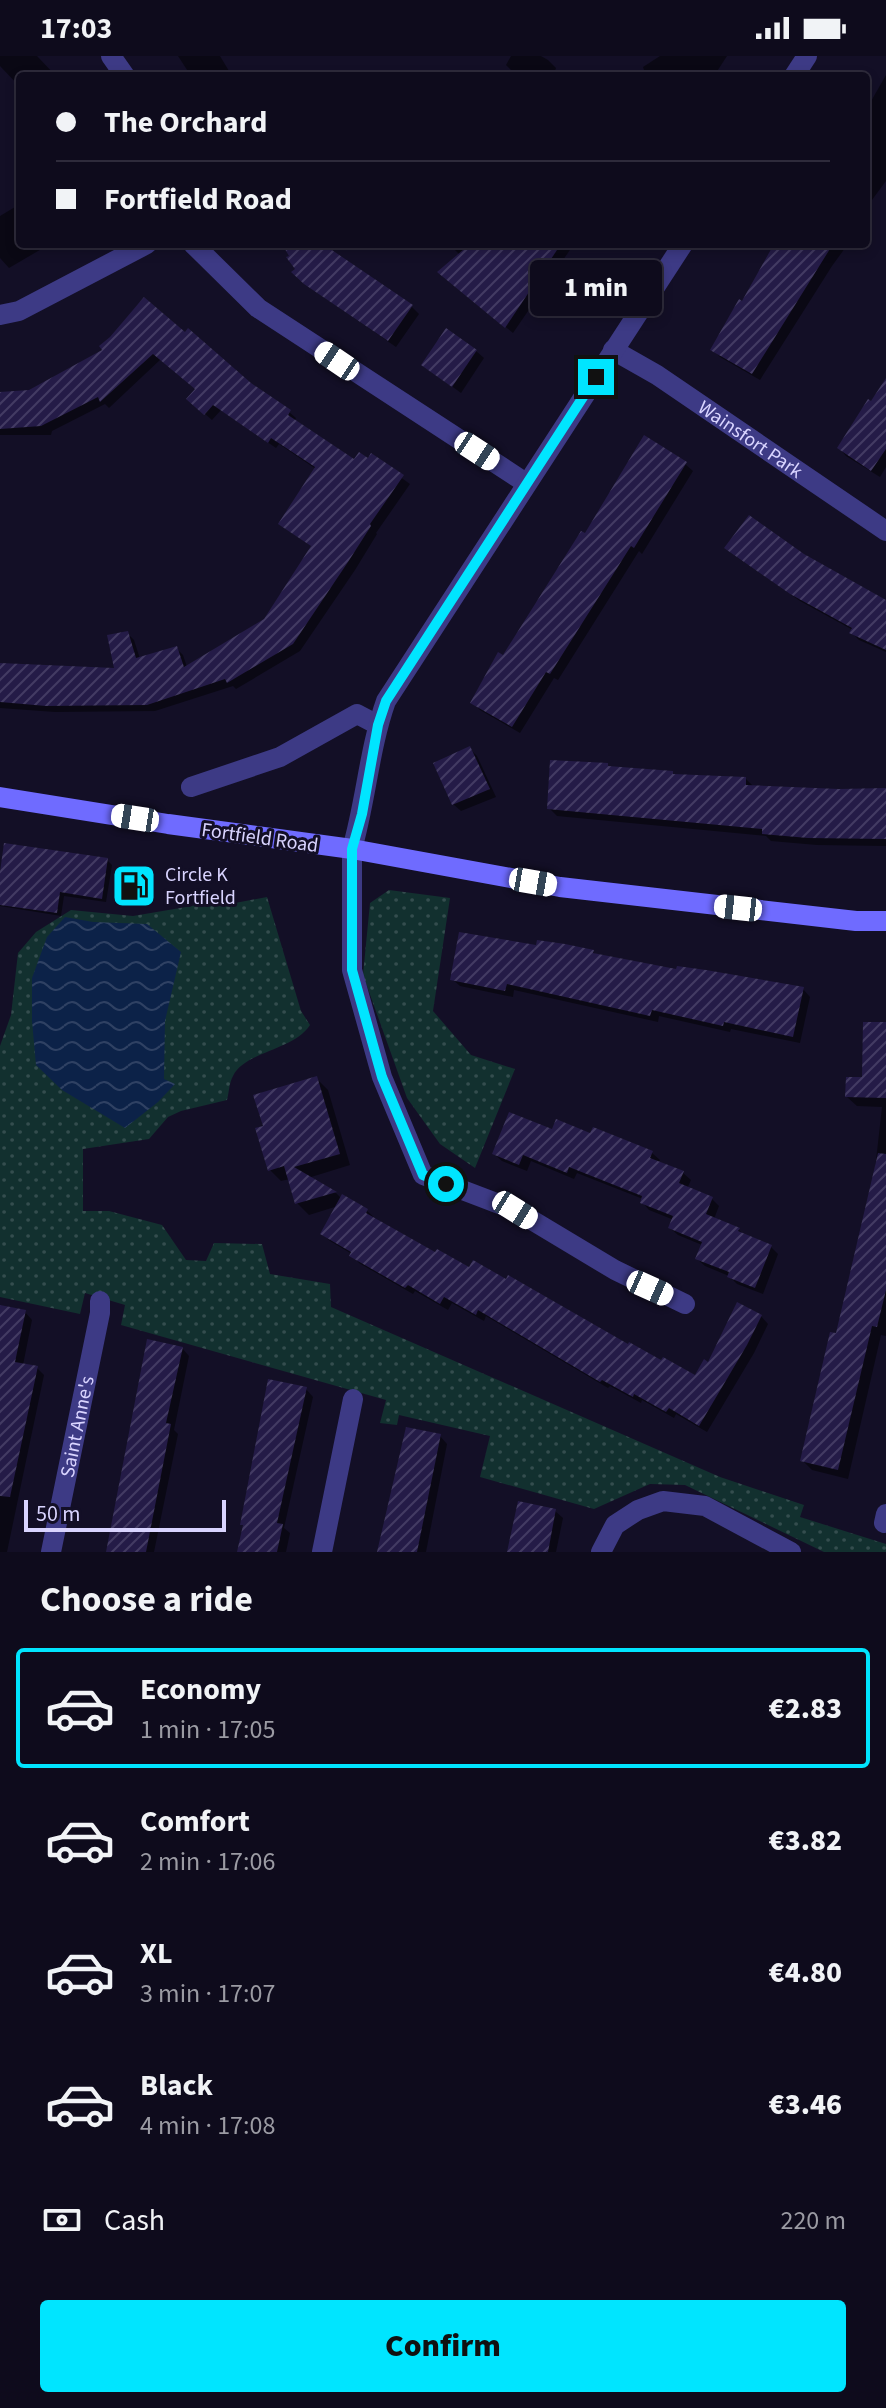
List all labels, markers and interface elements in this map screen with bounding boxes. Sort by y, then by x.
text: 17:03 [40,7,112,50]
text: The Orchard [104,101,267,144]
text: Fortfield Road [104,178,292,221]
callout: 1 min [530,261,662,317]
text: 1 min [564,269,628,306]
car [310,338,364,384]
route end [578,359,614,395]
street label: Wainsfort Park [692,394,808,485]
car [450,428,504,474]
car [109,802,161,834]
street label: Fortfield Road [200,816,320,860]
place label: Circle K Fortfield [165,861,236,912]
fuel station icon: Circle K Fortfield [110,862,158,910]
car [507,866,559,898]
car [713,894,763,922]
route start [428,1166,464,1202]
car [488,1187,542,1233]
car [623,1267,677,1309]
street label: Saint Anne's [54,1373,102,1480]
scale bar [24,1496,226,1532]
text: 50 m [36,1498,81,1530]
text: Choose a ride [40,1574,253,1625]
text: Economy [140,1668,261,1711]
icon: car [44,1672,116,1744]
text: €2.83 [769,1687,842,1730]
text: 1 min · 17:05 [140,1711,275,1748]
text: Comfort [140,1800,250,1843]
icon: car [44,1804,116,1876]
text: €3.82 [769,1819,842,1862]
text: 2 min · 17:06 [140,1843,275,1880]
text: XL [140,1932,173,1975]
icon: car [44,1936,116,2008]
text: €4.80 [769,1951,842,1994]
text: 3 min · 17:07 [140,1975,275,2012]
text: Black [140,2064,213,2107]
icon: car [44,2068,116,2140]
text: €3.46 [769,2083,842,2126]
text: 4 min · 17:08 [140,2107,275,2144]
icon: cash [40,2198,84,2242]
text: Cash [104,2199,165,2242]
text: 220 m [780,2202,846,2239]
button: Confirm [40,2300,846,2392]

